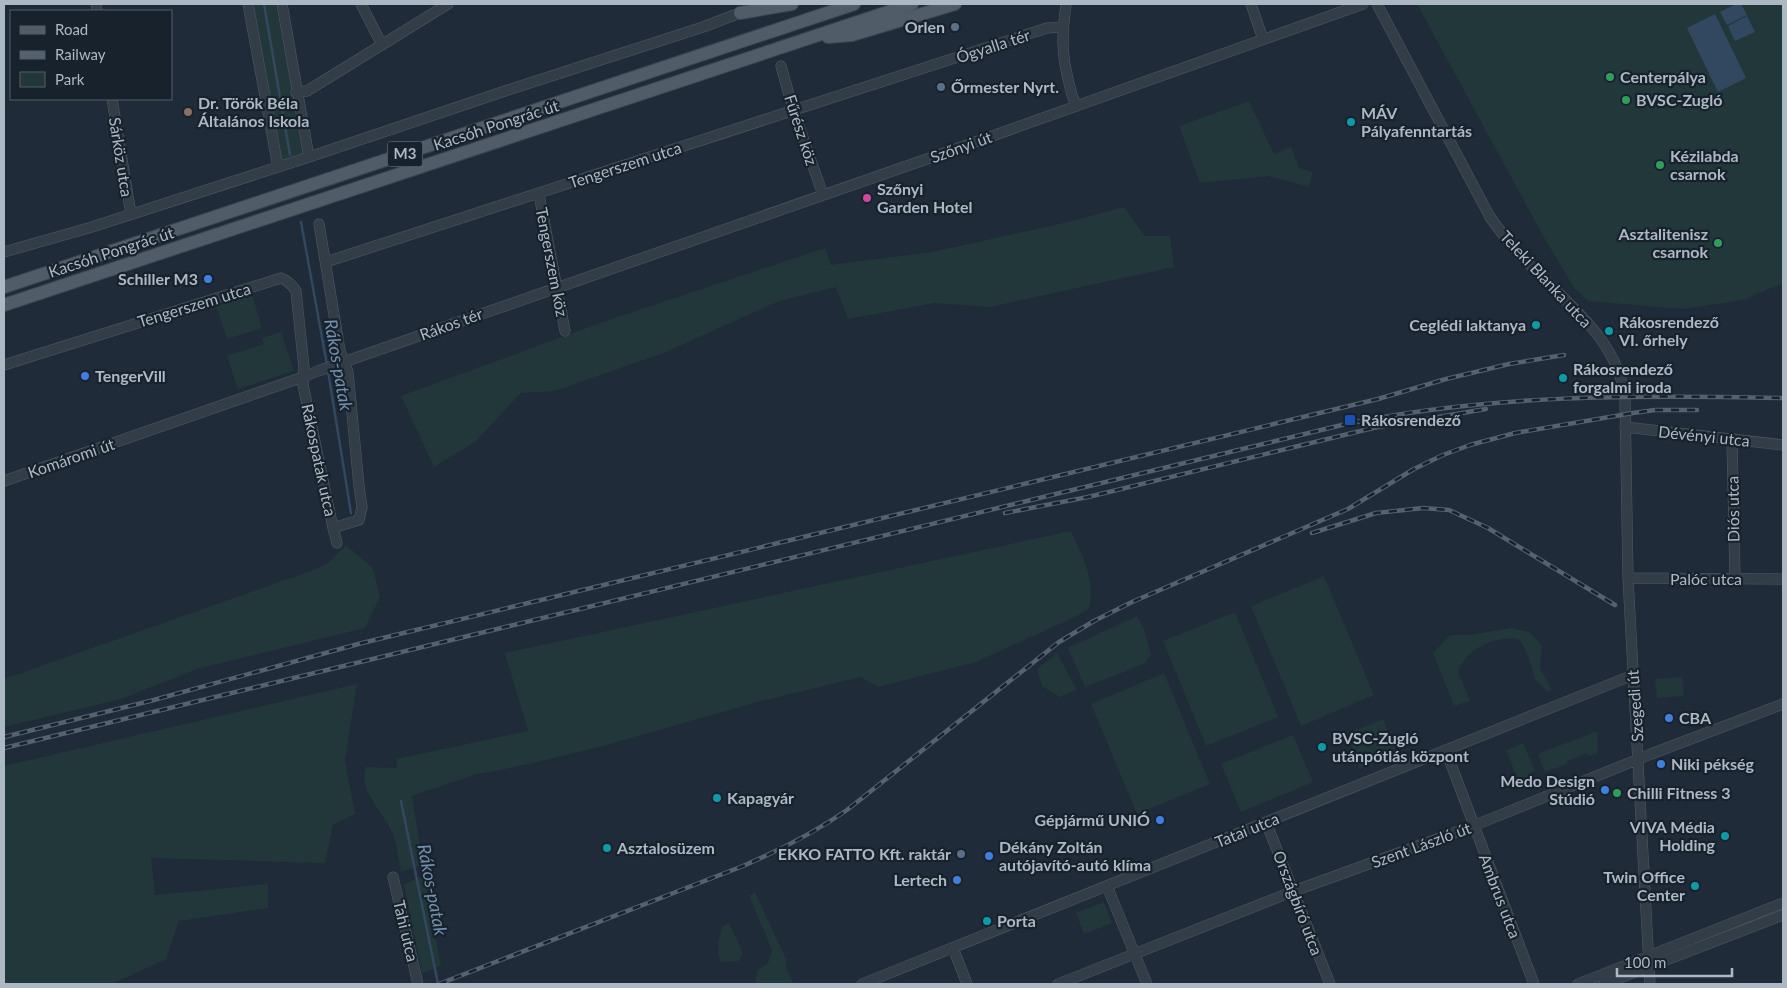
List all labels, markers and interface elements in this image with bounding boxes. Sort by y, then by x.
legend [10,10,172,100]
place label: Orlen [905,17,945,36]
text: Road [55,20,88,38]
marker: Orlen [949,21,961,33]
street label: Ógyalla tér [954,25,1032,66]
text: Railway [55,45,106,63]
place label: Centerpálya [1620,67,1706,86]
text: Park [55,70,85,88]
marker: Centerpálya [1604,71,1616,83]
place label: Őrmester Nyrt. [951,77,1059,96]
marker: Őrmester Nyrt. [935,81,947,93]
place label: BVSC-Zugló [1636,90,1722,109]
street label: Fűrész köz [781,92,822,168]
place label: Dr. Török Béla Általános Iskola [197,93,309,130]
marker: BVSC-Zugló [1620,94,1632,106]
street label: Kacsóh Pongrác út [431,95,561,154]
place label: MÁV Pályafenntartás [1361,103,1472,140]
marker: Dr. Török Béla Általános Iskola [182,106,194,118]
street label: Sárköz utca [106,116,137,198]
marker: MÁV Pályafenntartás [1345,116,1357,128]
street label: Szőnyi út [927,127,994,166]
street label: Tengerszem utca [566,137,684,192]
road number: M3 [388,142,422,166]
place label: Kézilabda csarnok [1670,146,1739,183]
marker: Kézilabda csarnok [1654,159,1666,171]
place label: Szőnyi Garden Hotel [877,179,973,216]
marker: Szőnyi Garden Hotel [861,192,873,204]
street label: Tengerszem köz [533,206,572,318]
street label: Kacsóh Pongrác út [46,222,176,281]
place label: Asztalitenisz csarnok [1617,224,1708,261]
street label: Teleki Blanka utca [1497,226,1596,331]
marker: Asztalitenisz csarnok [1712,237,1724,249]
place label: Schiller M3 [118,269,198,288]
marker: Schiller M3 [202,273,214,285]
street label: Tengerszem utca [135,278,253,331]
street label: Rákos tér [417,303,485,344]
place label: Rákosrendező VI. őrhely [1618,312,1719,349]
place label: Ceglédi laktanya [1409,315,1526,334]
water label: Rákos-patak [320,317,358,413]
marker: Ceglédi laktanya [1530,319,1542,331]
marker: Rákosrendező VI. őrhely [1603,325,1615,337]
place label: Rákosrendező forgalmi iroda [1573,359,1673,396]
place label: TengerVill [95,366,166,385]
marker: TengerVill [79,370,91,382]
marker: Rákosrendező forgalmi iroda [1557,372,1569,384]
street label: Rákospatak utca [298,402,341,518]
place label: Rákosrendező [1361,410,1461,429]
marker: Rákosrendező [1343,413,1357,427]
street label: Dévényi utca [1657,421,1751,450]
street label: Komáromi út [25,434,117,481]
street label: Diós utca [1722,476,1743,542]
street label: Palóc utca [1670,569,1742,588]
street label: Szegedi út [1622,669,1646,743]
place label: CBA [1679,708,1712,727]
marker: CBA [1663,712,1675,724]
place label: BVSC-Zugló utánpótlás központ [1332,728,1469,765]
marker: BVSC-Zugló utánpótlás központ [1316,741,1328,753]
place label: Niki pékség [1671,754,1755,773]
marker: Niki pékség [1655,758,1667,770]
place label: Medo Design Stúdió [1500,771,1595,808]
place label: Chilli Fitness 3 [1627,783,1730,802]
marker: Medo Design Stúdió [1599,784,1611,796]
marker: Chilli Fitness 3 [1611,787,1623,799]
place label: Kapagyár [727,788,794,807]
marker: Kapagyár [711,792,723,804]
street label: Tatai utca [1212,808,1282,851]
place label: Gépjármű UNIÓ [1035,810,1150,829]
marker: Gépjármű UNIÓ [1154,814,1166,826]
place label: VIVA Média Holding [1629,817,1716,854]
street label: Szent László út [1368,818,1473,871]
marker: VIVA Média Holding [1719,830,1731,842]
place label: Dékány Zoltán autójavító-autó klíma [999,837,1151,874]
place label: Asztalosüzem [616,838,715,857]
water label: Rákos-patak [413,842,453,938]
marker: Asztalosüzem [601,842,613,854]
place label: EKKO FATTO Kft. raktár [778,844,951,863]
marker: EKKO FATTO Kft. raktár [955,848,967,860]
street label: Országbíró utca [1270,848,1327,958]
marker: Dékány Zoltán autójavító-autó klíma [983,850,995,862]
street label: Ambrus utca [1476,851,1525,941]
place label: Twin Office Center [1603,867,1685,904]
place label: Lertech [893,870,947,889]
marker: Lertech [951,874,963,886]
marker: Twin Office Center [1689,880,1701,892]
street label: Tahi utca [390,898,423,964]
place label: Porta [997,911,1036,930]
marker: Porta [981,915,993,927]
scale bar [1617,946,1732,978]
text: 100 m [1624,953,1666,971]

